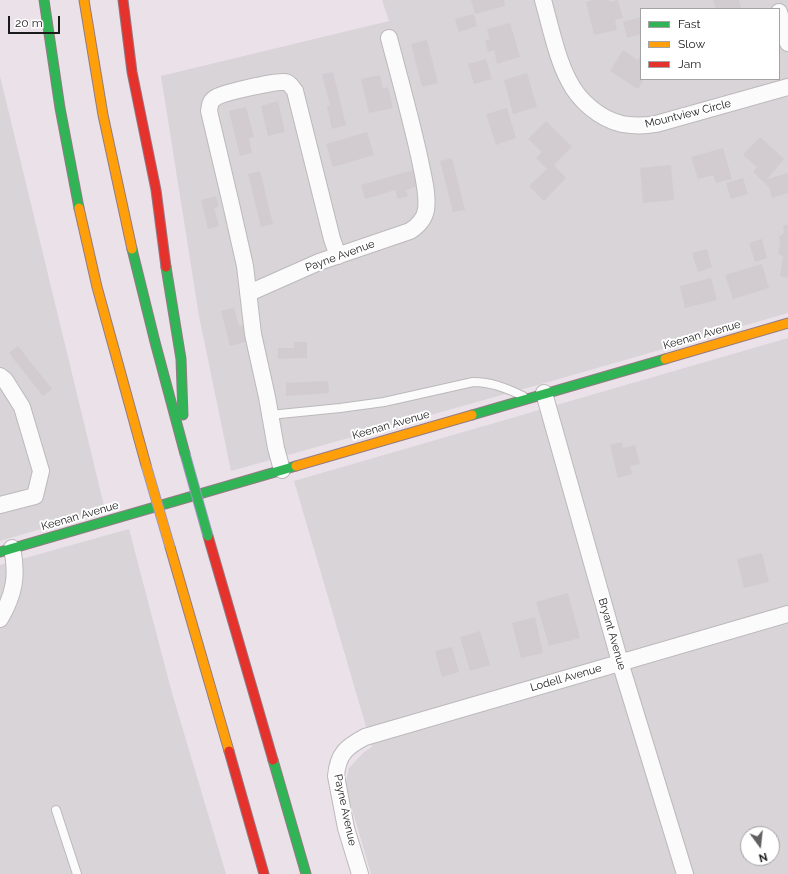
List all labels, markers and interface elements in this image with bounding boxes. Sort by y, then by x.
scale bar [10,8,62,34]
legend [640,8,780,80]
text: 20 m [15,16,43,30]
text: Fast [678,17,701,31]
text: Slow [678,37,705,51]
text: Jam [678,57,701,71]
street label: Mountview Circle [644,97,732,131]
street label: Payne Avenue [304,237,376,275]
street label: Keenan Avenue [662,318,742,352]
street label: Keenan Avenue [351,408,431,442]
street label: Keenan Avenue [40,499,120,533]
street label: Bryant Avenue [595,596,629,672]
street label: Lodell Avenue [529,662,603,694]
street label: Payne Avenue [331,773,359,847]
north arrow [740,826,780,866]
text: N [757,850,769,864]

